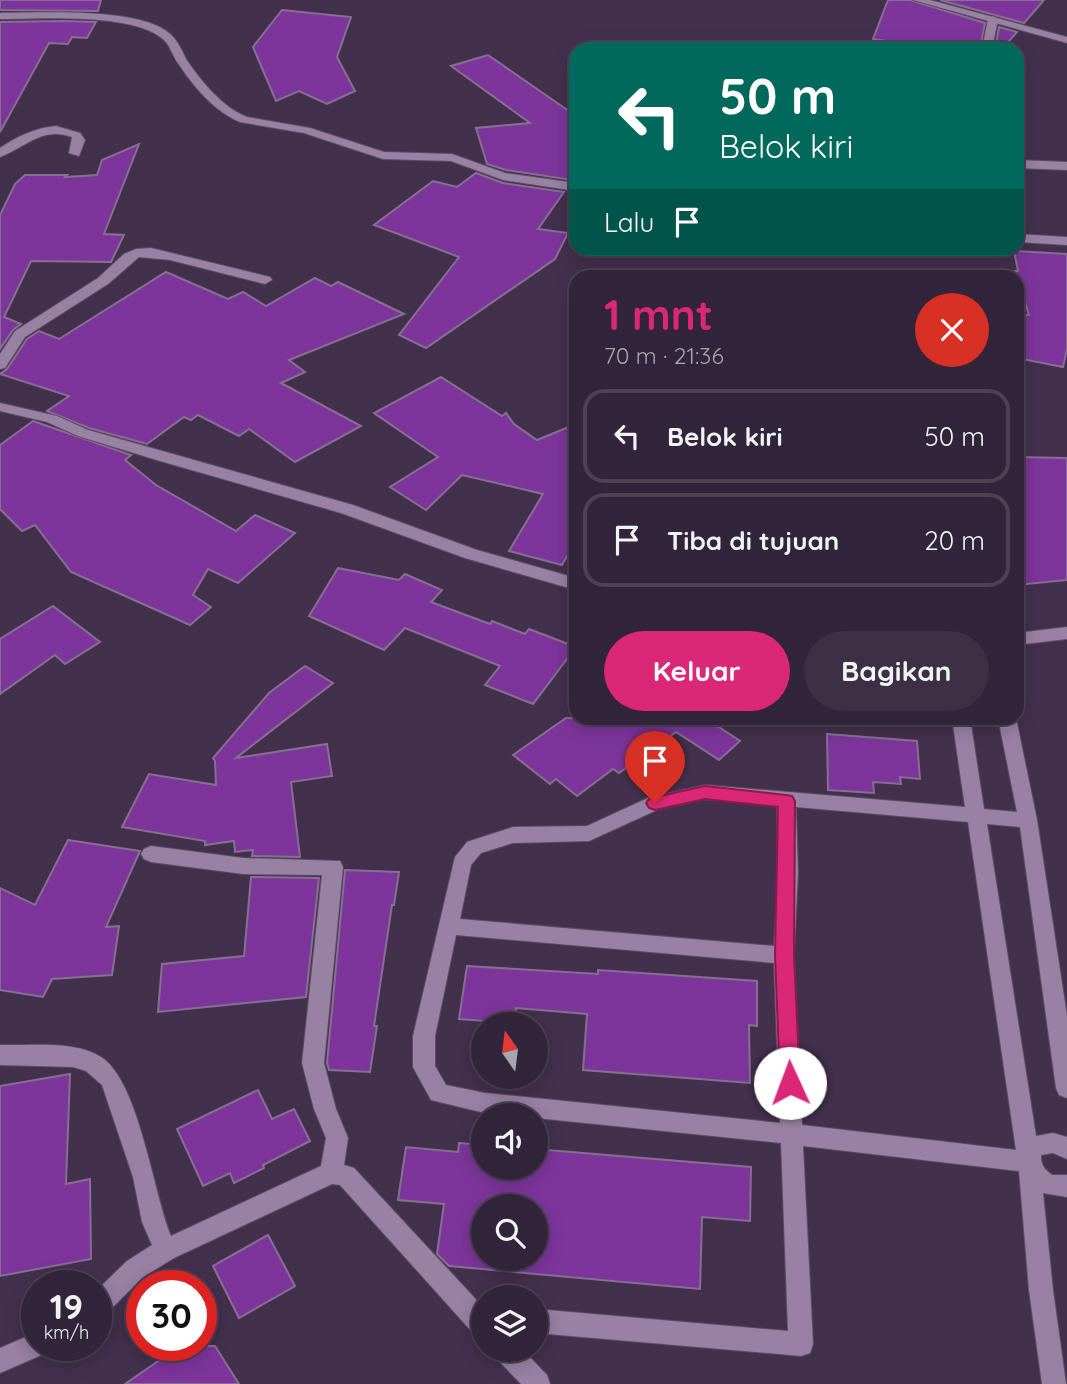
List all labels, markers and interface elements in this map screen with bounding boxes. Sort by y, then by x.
text: 50 m [719,65,836,126]
icon: left [604,70,695,161]
text: Belok kiri [719,126,853,166]
icon: arrive [668,203,706,241]
text: Lalu [604,206,654,239]
text: 1 mnt [604,288,713,341]
button: close [915,293,989,367]
text: 70 m · 21:36 [604,341,724,370]
icon: left [608,417,646,455]
text: Belok kiri [667,420,783,453]
text: 50 m [925,420,985,453]
icon: arrive [608,521,646,559]
text: Tiba di tujuan [667,524,839,557]
text: 20 m [924,524,985,557]
button: Keluar [604,631,790,711]
button: Bagikan [804,631,989,711]
pin [625,731,685,803]
icon: arrive [636,742,674,780]
north arrow [471,1012,548,1088]
map controls [471,1012,548,1362]
position arrow [753,1046,827,1120]
button: sound [471,1103,548,1180]
button: search [471,1194,548,1271]
speed limit sign: 30 [126,1270,217,1361]
text: 19 [50,1284,83,1328]
button: layers [471,1285,548,1362]
text: km/h [44,1321,89,1344]

